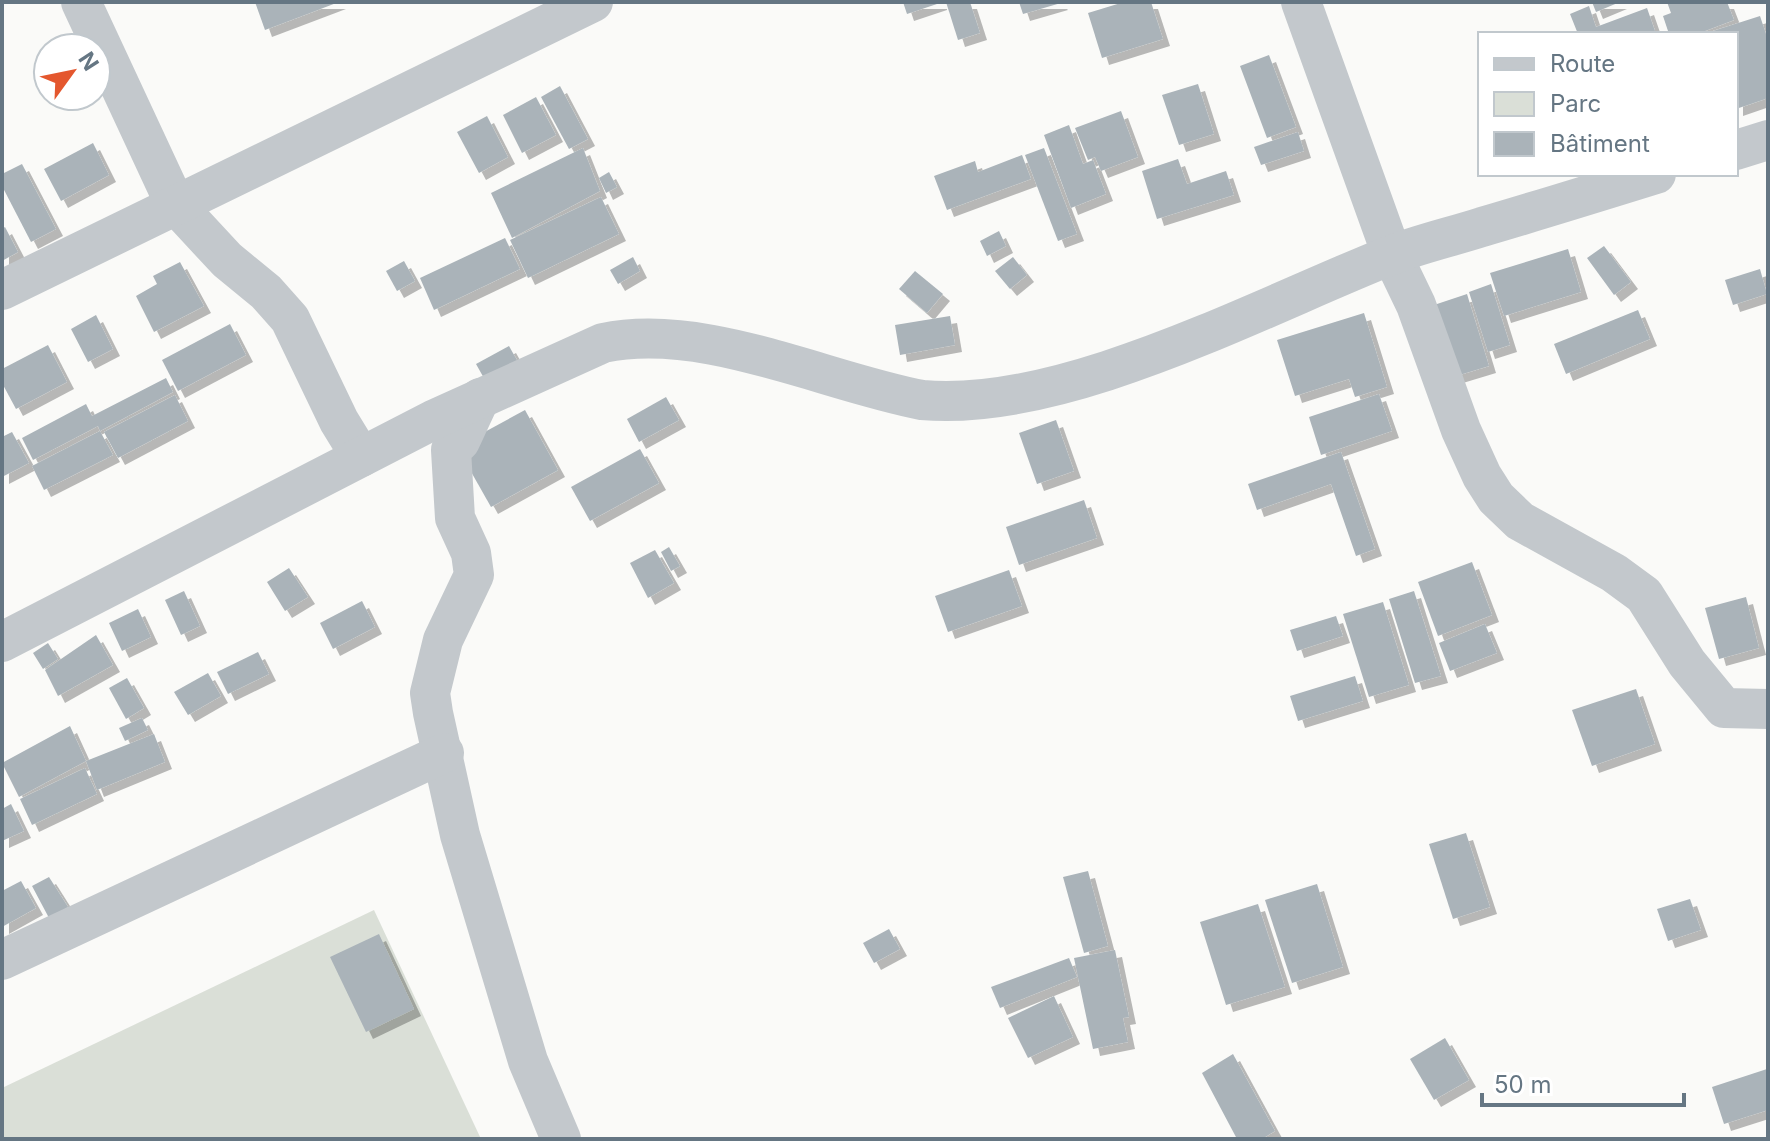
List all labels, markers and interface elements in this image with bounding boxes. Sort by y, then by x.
north arrow [32,32,112,112]
legend [1478,32,1738,176]
text: N [73,47,104,75]
text: Route [1550,49,1615,78]
text: Parc [1550,89,1601,118]
text: Bâtiment [1550,129,1650,158]
scale bar [1482,1057,1684,1107]
text: 50 m [1494,1070,1552,1099]

